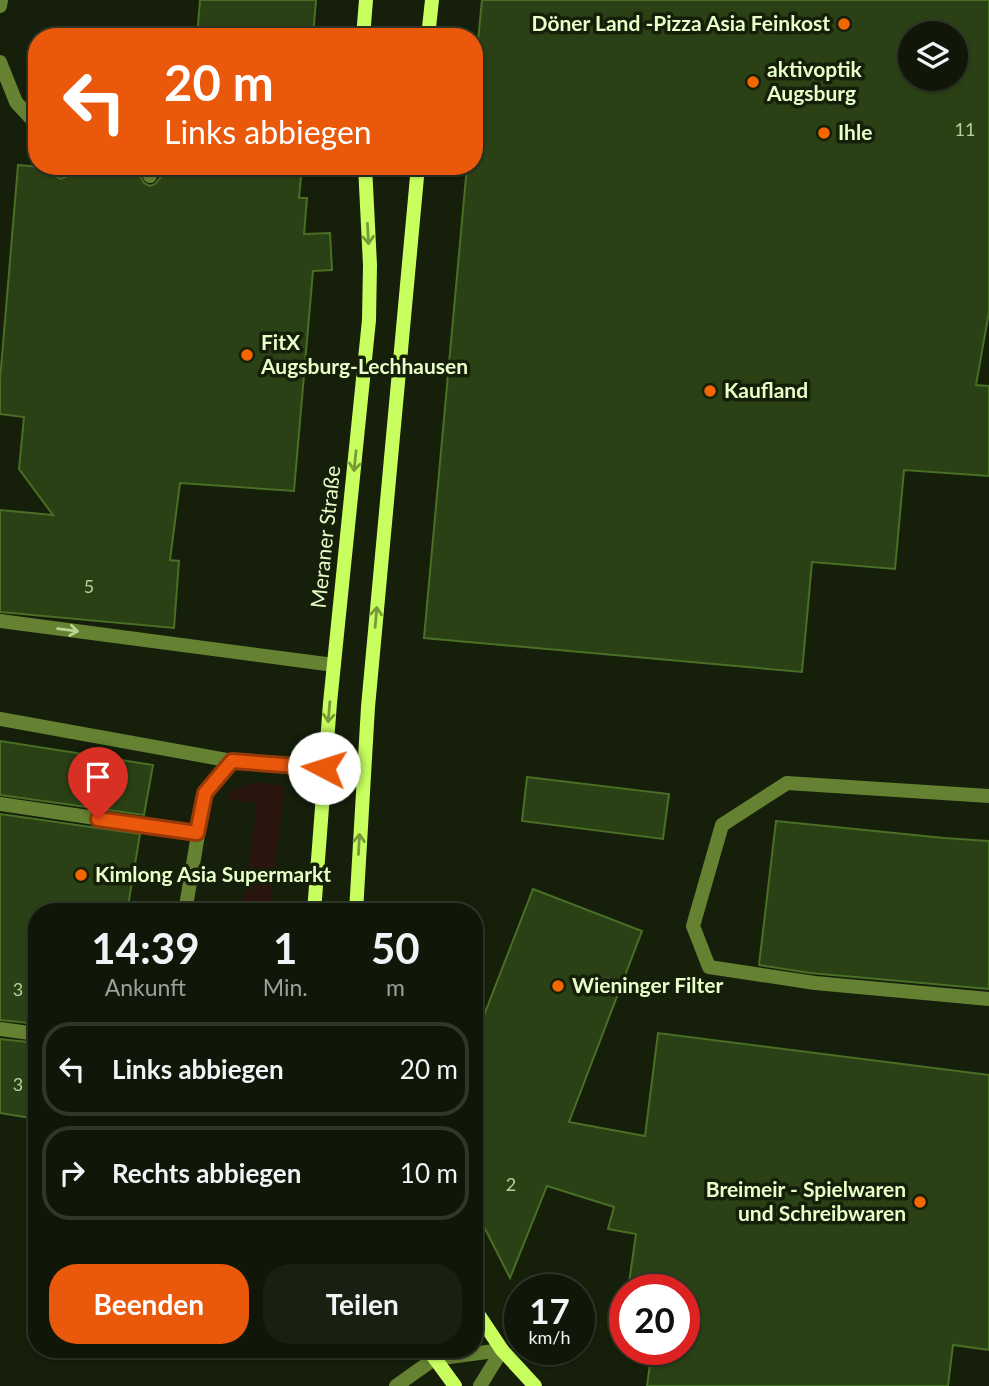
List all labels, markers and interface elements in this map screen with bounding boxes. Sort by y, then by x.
place label: Döner Land -Pizza Asia Feinkost [532,10,830,35]
marker: Döner Land -Pizza Asia Feinkost [836,16,852,32]
map controls [898,21,968,91]
button: layers [898,21,968,91]
text: 20 m [164,53,274,111]
icon: left [49,56,140,147]
place label: aktivoptik Augsburg [766,56,863,105]
marker: aktivoptik Augsburg [745,74,761,90]
text: Links abbiegen [164,112,372,151]
house number: 11 [955,118,975,140]
place label: Ihle [838,119,872,144]
marker: Ihle [816,125,832,141]
one-way arrow [362,223,375,246]
place label: FitX Augsburg-Lechhausen [260,329,468,378]
marker: FitX Augsburg-Lechhausen [239,347,255,363]
place label: Kaufland [724,377,808,402]
marker: Kaufland [702,383,718,399]
one-way arrow [348,449,361,472]
street label: Meraner Straße [305,464,344,609]
house number: 5 [84,575,94,597]
one-way arrow [370,606,383,629]
one-way arrow [56,624,78,637]
one-way arrow [322,700,335,723]
position arrow [287,731,361,805]
pin [68,747,128,819]
icon: arrive [79,758,117,796]
one-way arrow [353,832,366,855]
place label: Kimlong Asia Supermarkt [95,861,331,886]
marker: Kimlong Asia Supermarkt [73,867,89,883]
text: 14:39 [91,923,200,973]
text: 1 [273,923,297,973]
text: 50 [371,923,420,973]
place label: Wieninger Filter [572,972,724,997]
text: Ankunft [105,973,186,1001]
text: Min. [263,973,308,1001]
text: m [386,973,405,1001]
house number: 3 [13,978,23,1000]
marker: Wieninger Filter [550,978,566,994]
icon: left [53,1050,91,1088]
text: Links abbiegen [112,1053,284,1085]
text: 20 m [400,1053,458,1085]
house number: 3 [13,1073,23,1095]
icon: right [53,1154,91,1192]
text: Rechts abbiegen [112,1157,301,1189]
text: 10 m [400,1157,458,1189]
house number: 2 [506,1173,516,1195]
place label: Breimeir - Spielwaren und Schreibwaren [706,1176,906,1225]
marker: Breimeir - Spielwaren und Schreibwaren [912,1194,928,1210]
button: Beenden [49,1264,249,1344]
button: Teilen [263,1264,462,1344]
speed limit sign: 20 [609,1274,700,1365]
text: 17 [529,1289,570,1331]
text: km/h [528,1326,571,1348]

